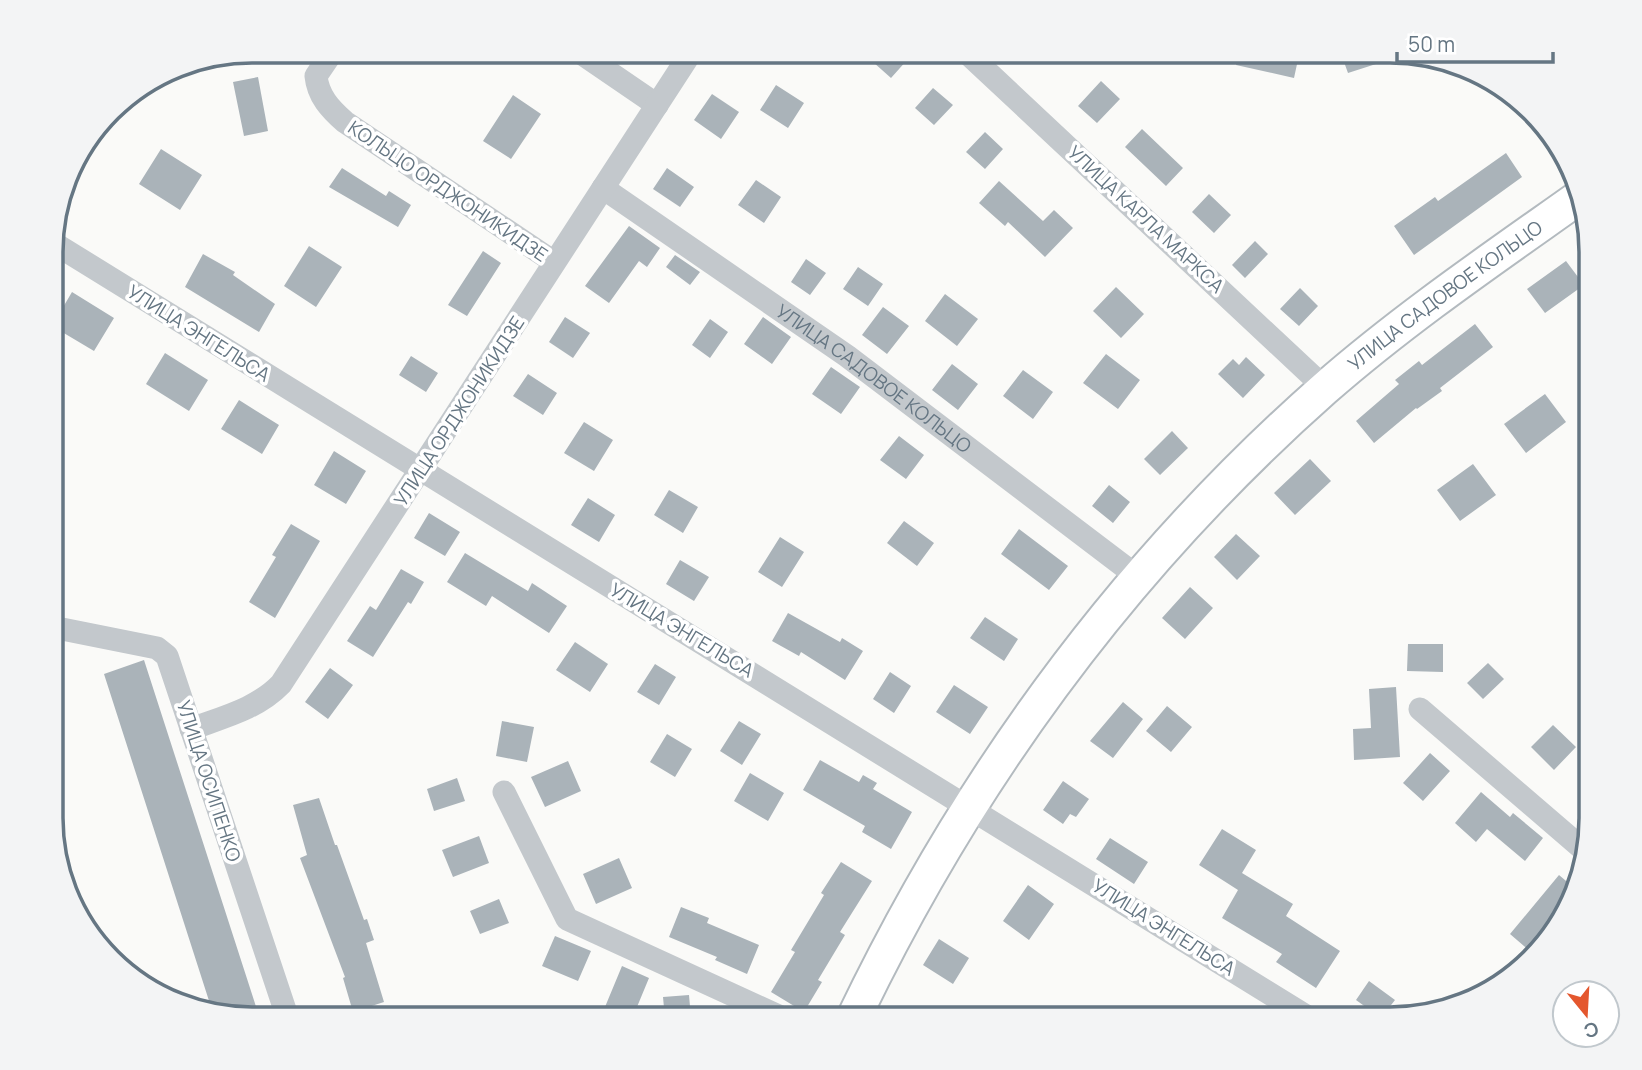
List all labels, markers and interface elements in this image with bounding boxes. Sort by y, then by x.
scale bar [1397,21,1553,65]
text: 50 m [1408,30,1455,58]
street label: КОЛЬЦО ОРДЖОНИКИДЗЕ [343,114,553,268]
street label: УЛИЦА КАРЛА МАРКСА [1062,140,1230,298]
street label: УЛИЦА САДОВОЕ КОЛЬЦО [1342,214,1548,376]
street label: УЛИЦА ЭНГЕЛЬСА [123,279,275,387]
street label: УЛИЦА САДОВОЕ КОЛЬЦО [771,298,977,459]
street label: УЛИЦА ОРДЖОНИКИДЗЕ [388,311,530,511]
street label: УЛИЦА ЭНГЕЛЬСА [605,577,759,683]
street label: УЛИЦА ОСИПЕНКО [171,697,247,865]
street label: УЛИЦА ЭНГЕЛЬСА [1088,873,1240,981]
north arrow [1551,979,1621,1049]
text: С [1581,1016,1602,1045]

